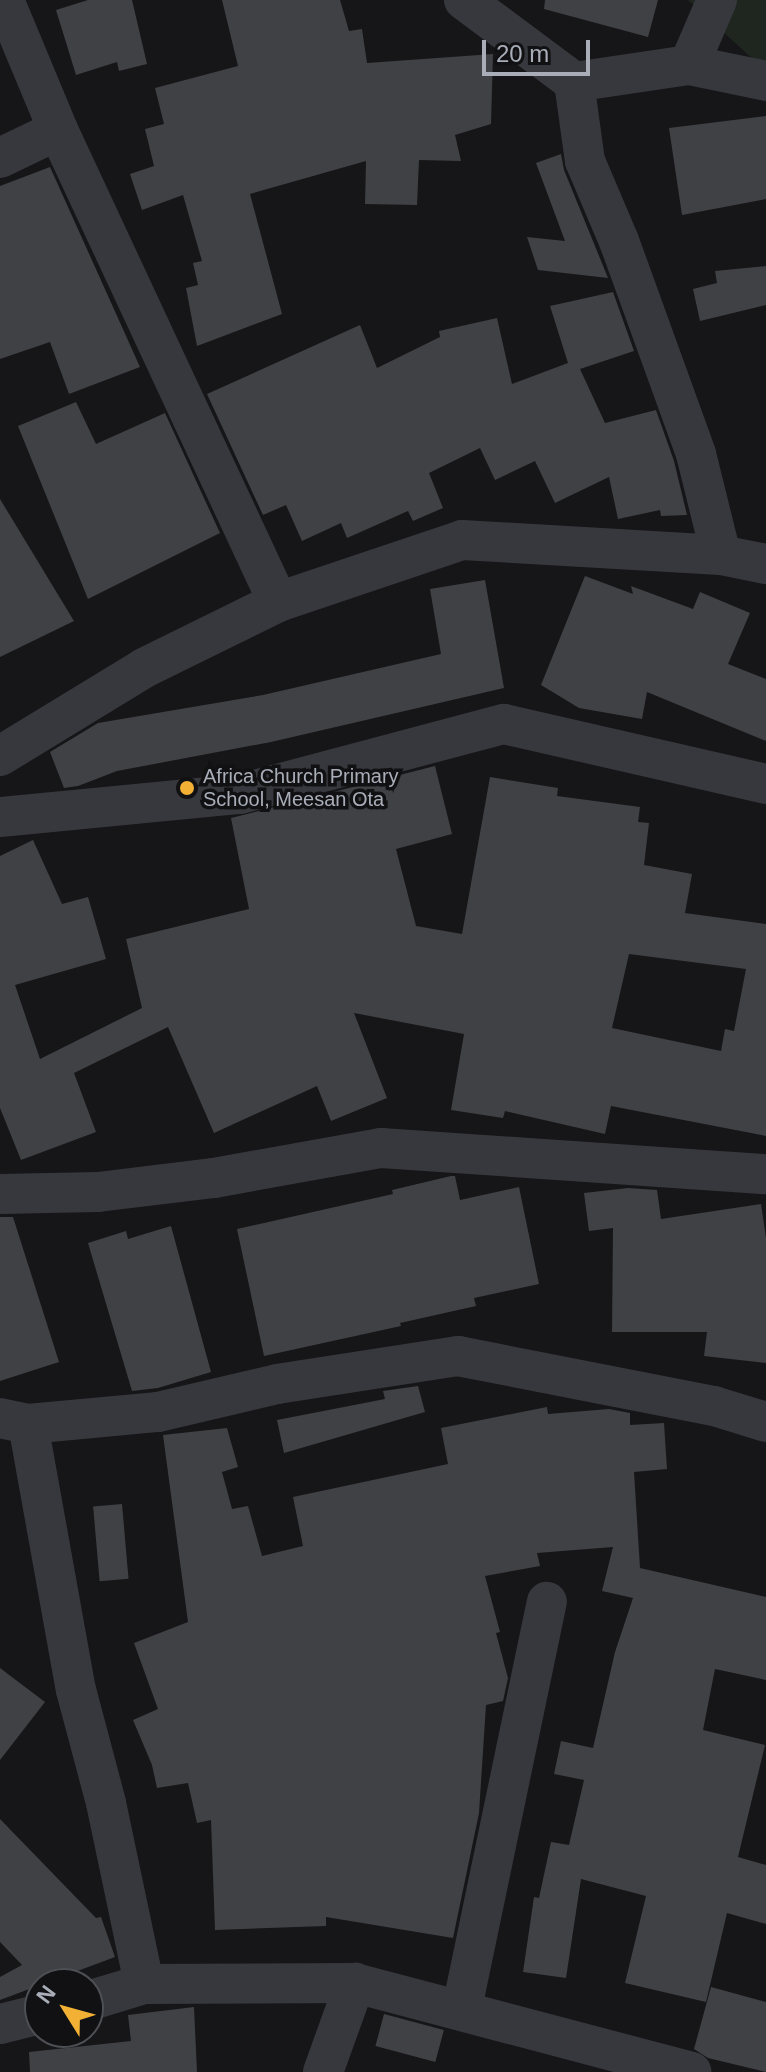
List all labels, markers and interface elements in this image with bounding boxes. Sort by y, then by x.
scale bar [486,24,594,74]
text: 20 m [496,40,549,67]
place label: Africa Church Primary School, Meesan Ota [203,764,399,811]
marker: Africa Church Primary School, Meesan Ota [178,779,196,797]
north arrow [24,1968,104,2048]
text: N [31,1981,61,2008]

